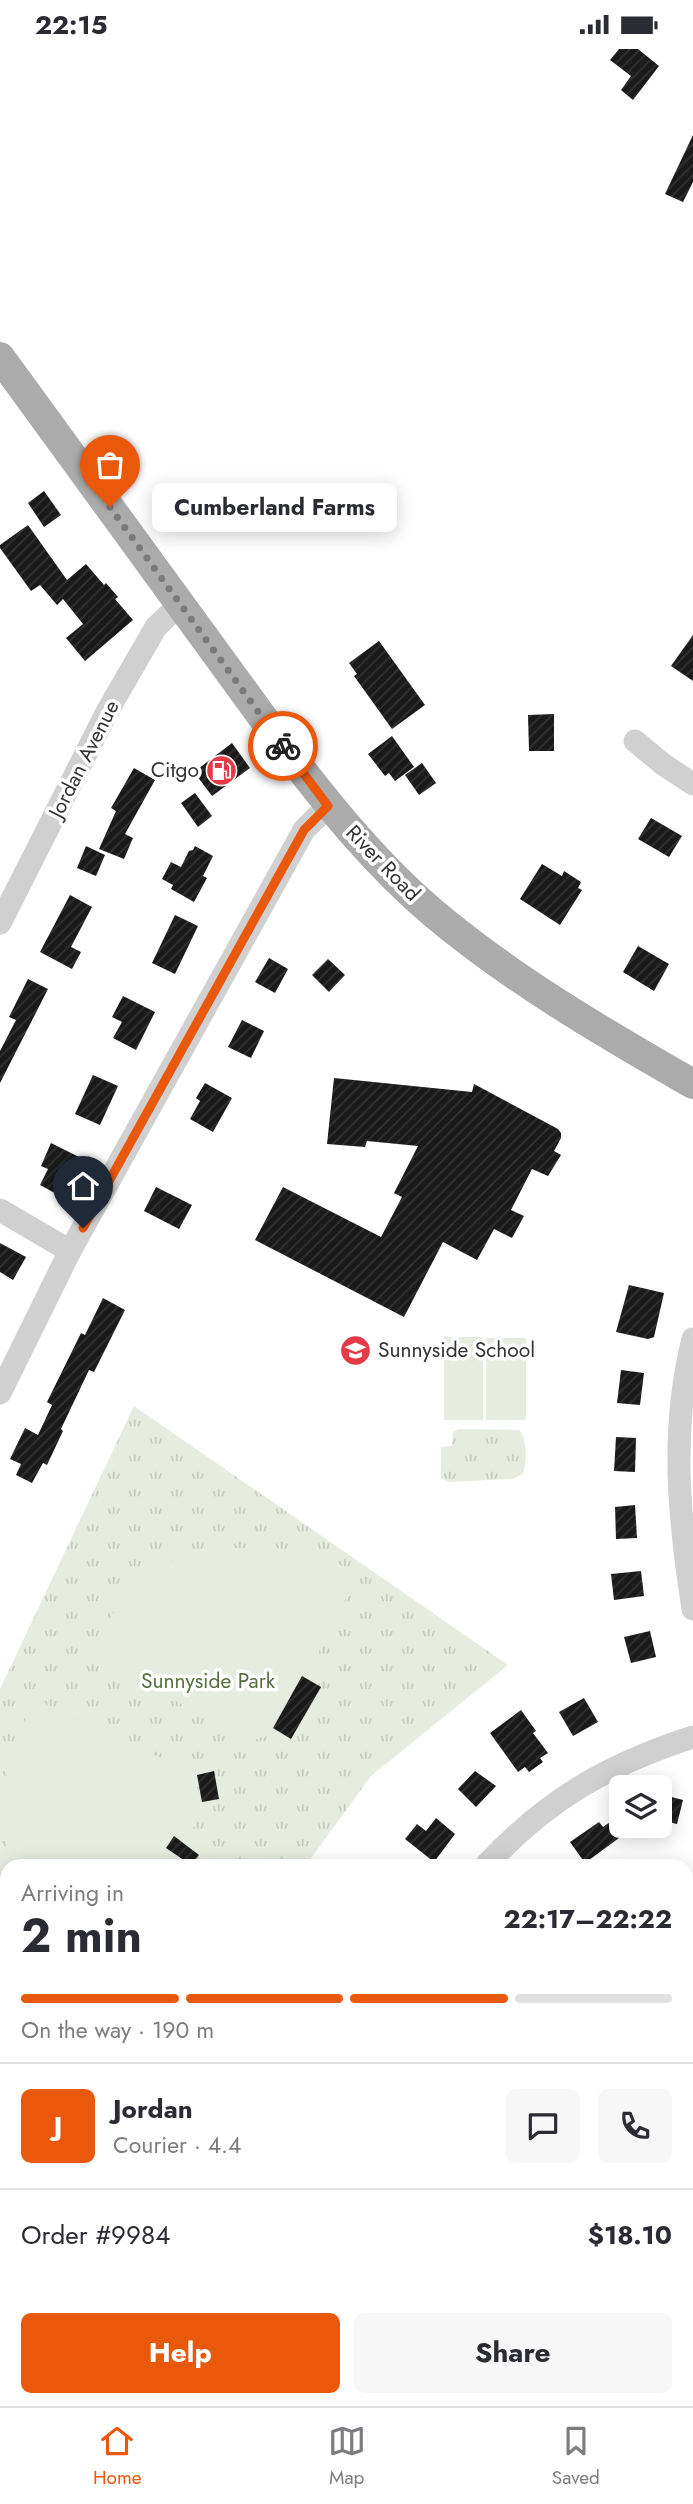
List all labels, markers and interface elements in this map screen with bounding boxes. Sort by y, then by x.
text: 22:15 [35,6,108,44]
pin [80,435,140,507]
icon: bag [91,446,129,484]
callout: Cumberland Farms [152,483,397,531]
text: Cumberland Farms [174,490,375,524]
street label: Jordan Avenue [40,695,127,826]
courier [248,711,318,781]
icon: bike [264,727,302,765]
fuel station icon: Citgo [205,753,239,787]
place label: Citgo [151,755,199,785]
street label: River Road [339,818,427,908]
pin [53,1156,113,1228]
icon: home [64,1167,102,1205]
school or university icon: Sunnyside School [338,1333,372,1367]
place label: Sunnyside School [378,1335,535,1365]
park label: Sunnyside Park [141,1666,276,1696]
map controls [609,1775,672,1838]
button: layers [609,1775,672,1838]
text: Arriving in [21,1876,124,1910]
text: 22:17–22:22 [504,1900,672,1938]
text: 2 min [21,1903,142,1969]
text: On the way · 190 m [21,2013,214,2047]
button: chat [506,2089,580,2163]
button: phone [598,2089,672,2163]
text: Jordan [113,2090,193,2128]
text: J [54,2107,62,2145]
text: Courier · 4.4 [113,2128,241,2162]
text: Order #9984 [21,2216,170,2254]
text: $18.10 [588,2216,672,2254]
button: Help [21,2313,340,2393]
button: Share [354,2313,672,2393]
tab: Home [93,2422,142,2491]
tab: Map [328,2422,366,2491]
tab: Saved [552,2422,600,2491]

